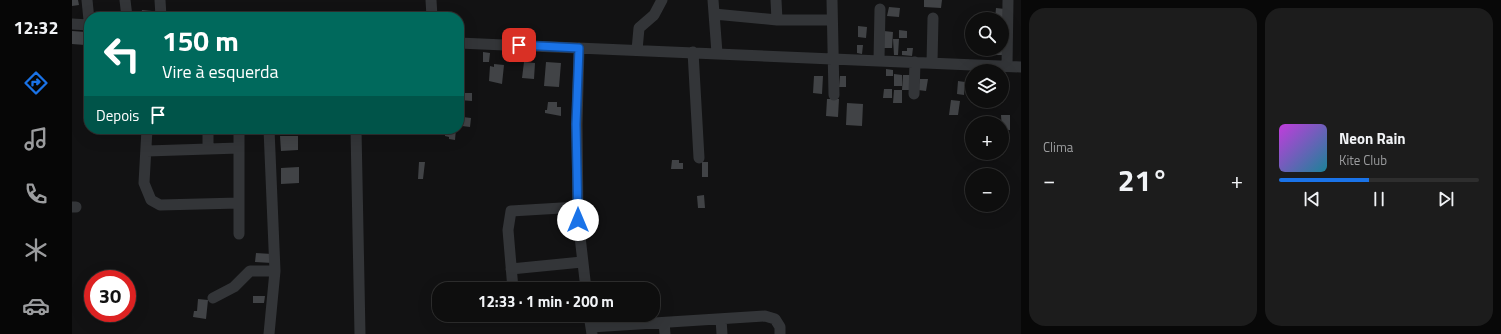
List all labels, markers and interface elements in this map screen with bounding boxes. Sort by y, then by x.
map controls [965,12,1009,212]
button: search [965,12,1009,56]
text: 12:32 [14,14,58,41]
text: 150 m [162,19,239,62]
icon: left [96,28,148,80]
pin [502,28,536,62]
icon: arrive [508,34,530,56]
text: Vire à esquerda [162,58,279,85]
button: layers [965,64,1009,108]
icon: directions [22,69,50,97]
text: Depois [96,104,139,127]
icon: arrive [147,104,169,126]
button: + [965,116,1009,160]
icon: music [22,125,50,153]
text: Neon Rain [1339,127,1406,150]
text: Clima [1043,137,1073,157]
text: Kite Club [1339,150,1387,170]
text: 21° [1118,157,1168,203]
text: − [1043,163,1055,197]
text: + [1231,163,1243,197]
button: − [965,168,1009,212]
icon: phone [22,180,50,208]
icon: previous [1301,188,1323,210]
icon: pause [1368,188,1390,210]
icon: next [1435,188,1457,210]
position arrow [557,199,599,241]
icon: climate [22,236,50,264]
speed limit sign: 30 [84,270,136,322]
text: 12:33 · 1 min · 200 m [478,290,614,313]
icon: car [22,292,50,320]

